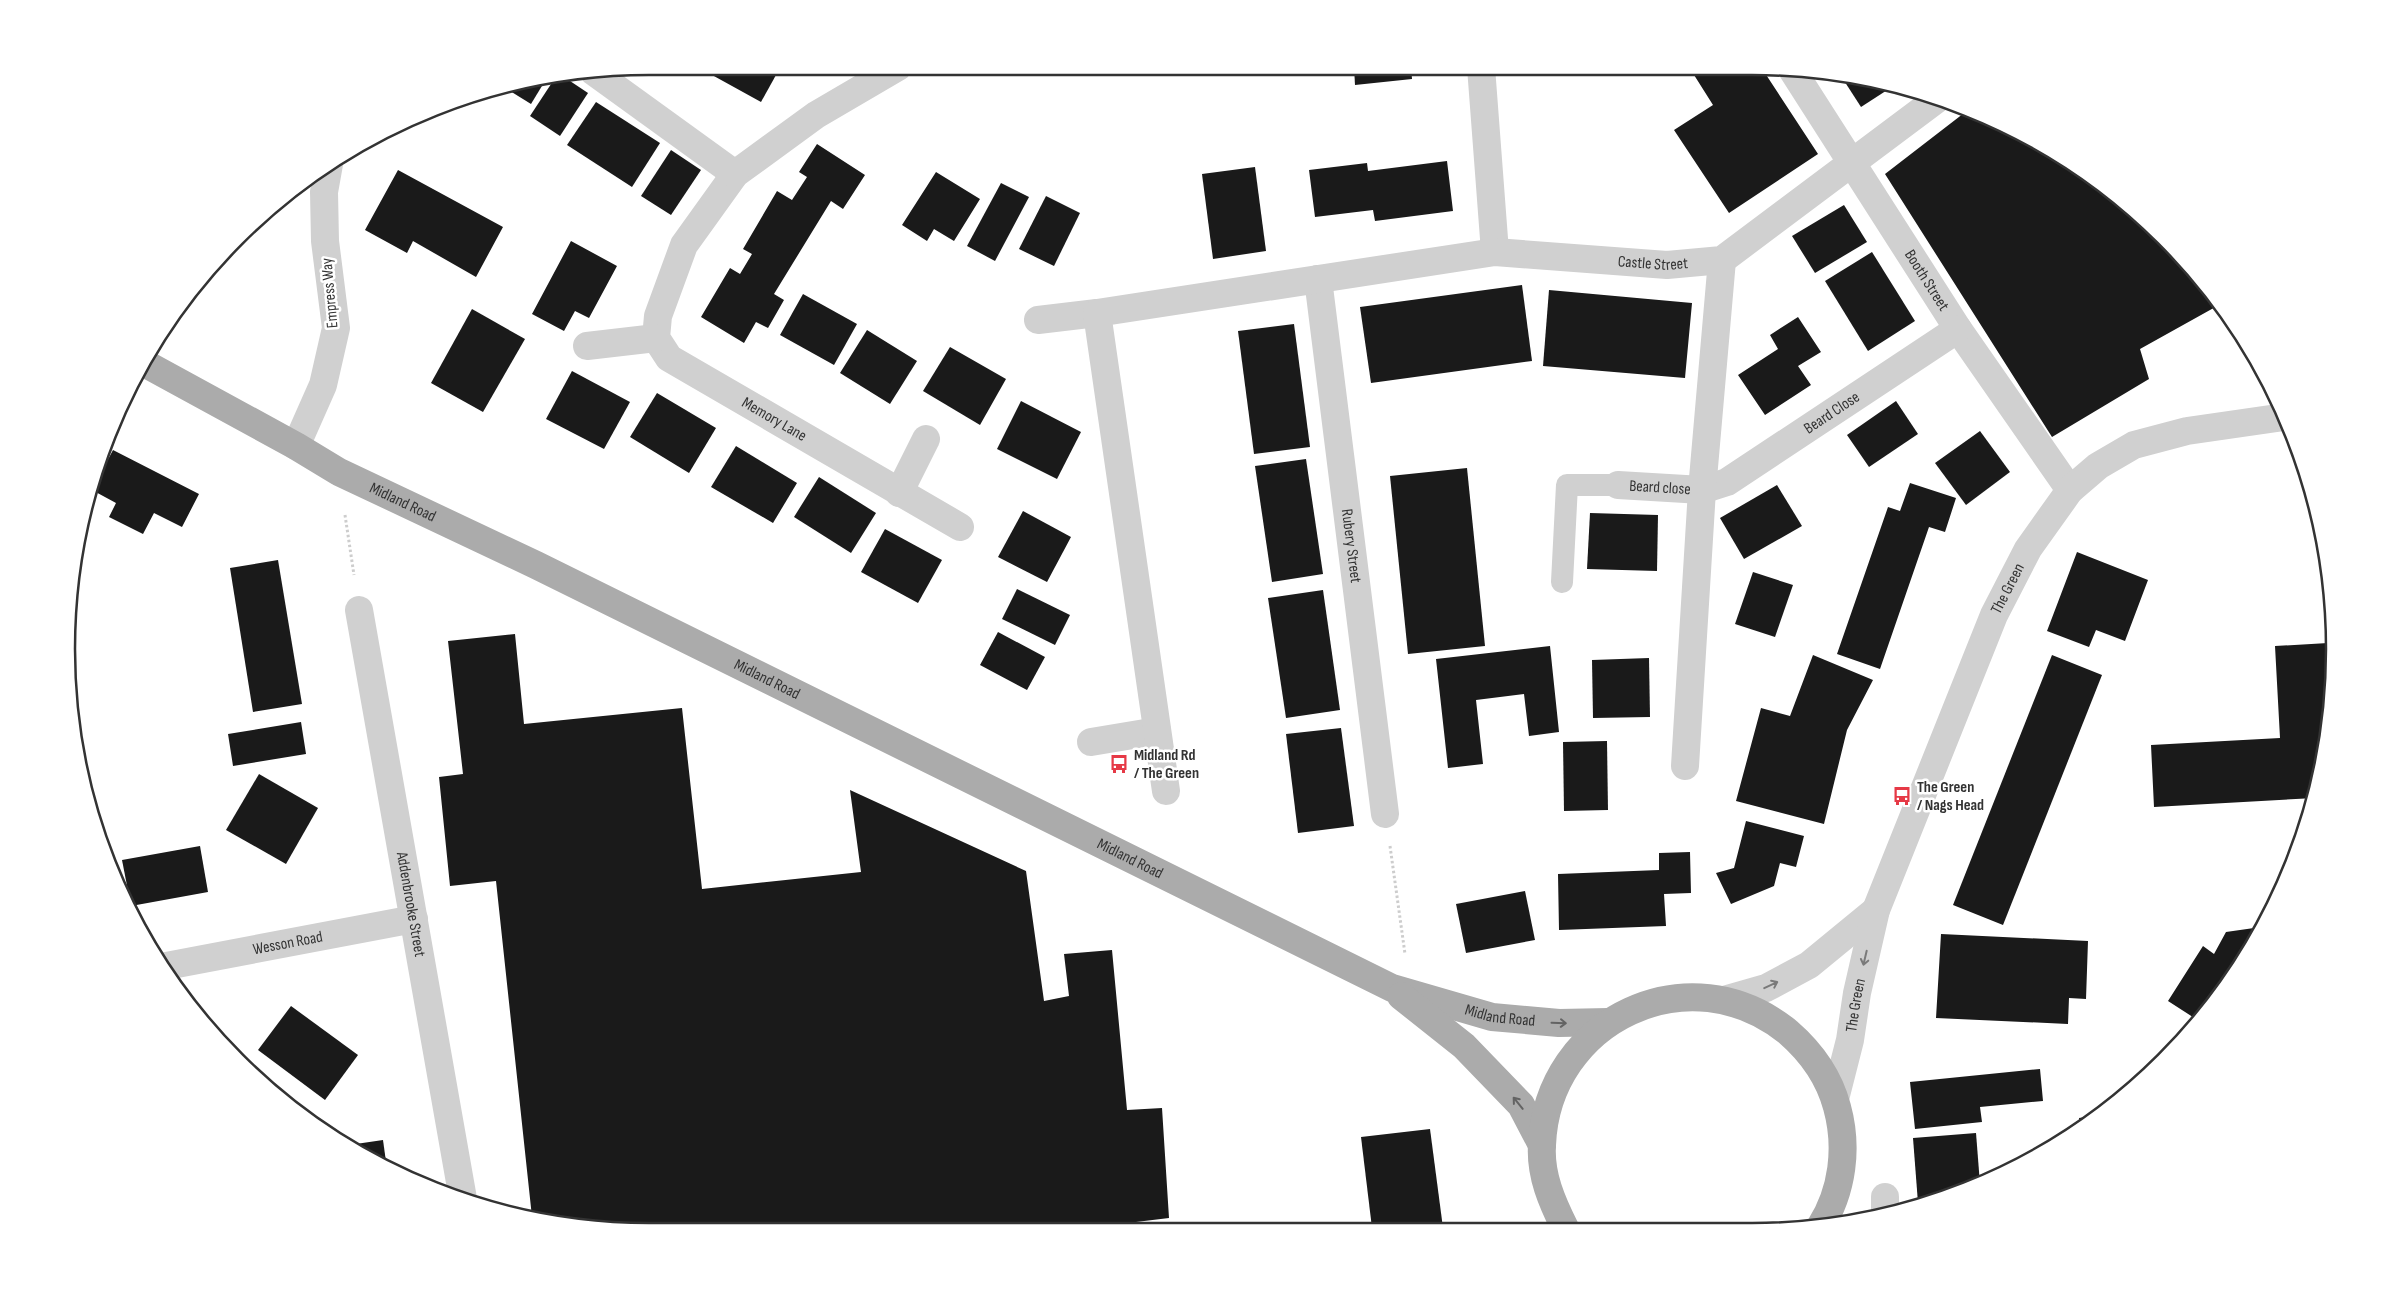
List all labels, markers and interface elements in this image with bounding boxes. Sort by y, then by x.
street label: Booth Street [1900,246,1953,314]
street label: Castle Street [1617,252,1689,275]
street label: Empress Way [317,257,343,329]
street label: Beard Close [1800,387,1863,438]
street label: Memory Lane [739,393,810,445]
street label: Beard close [1629,476,1691,499]
street label: Midland Road [367,478,439,526]
street label: Rubery Street [1337,508,1365,584]
street label: The Green [1987,560,2028,617]
street label: Midland Road [731,655,803,703]
place label: Midland Rd / The Green [1134,746,1199,783]
bus stop icon: Midland Rd / The Green [1108,753,1130,775]
place label: The Green / Nags Head [1917,778,1984,815]
bus stop icon: The Green / Nags Head [1891,785,1913,807]
street label: Midland Road [1094,834,1166,883]
street label: Addenbrooke Street [392,850,430,959]
street label: Wesson Road [251,927,324,959]
one-way arrow [1860,949,1869,965]
street label: The Green [1842,976,1870,1034]
one-way arrow [1763,980,1778,990]
street label: Midland Road [1463,1000,1536,1030]
one-way arrow [1551,1018,1567,1027]
one-way arrow [1512,1097,1523,1110]

